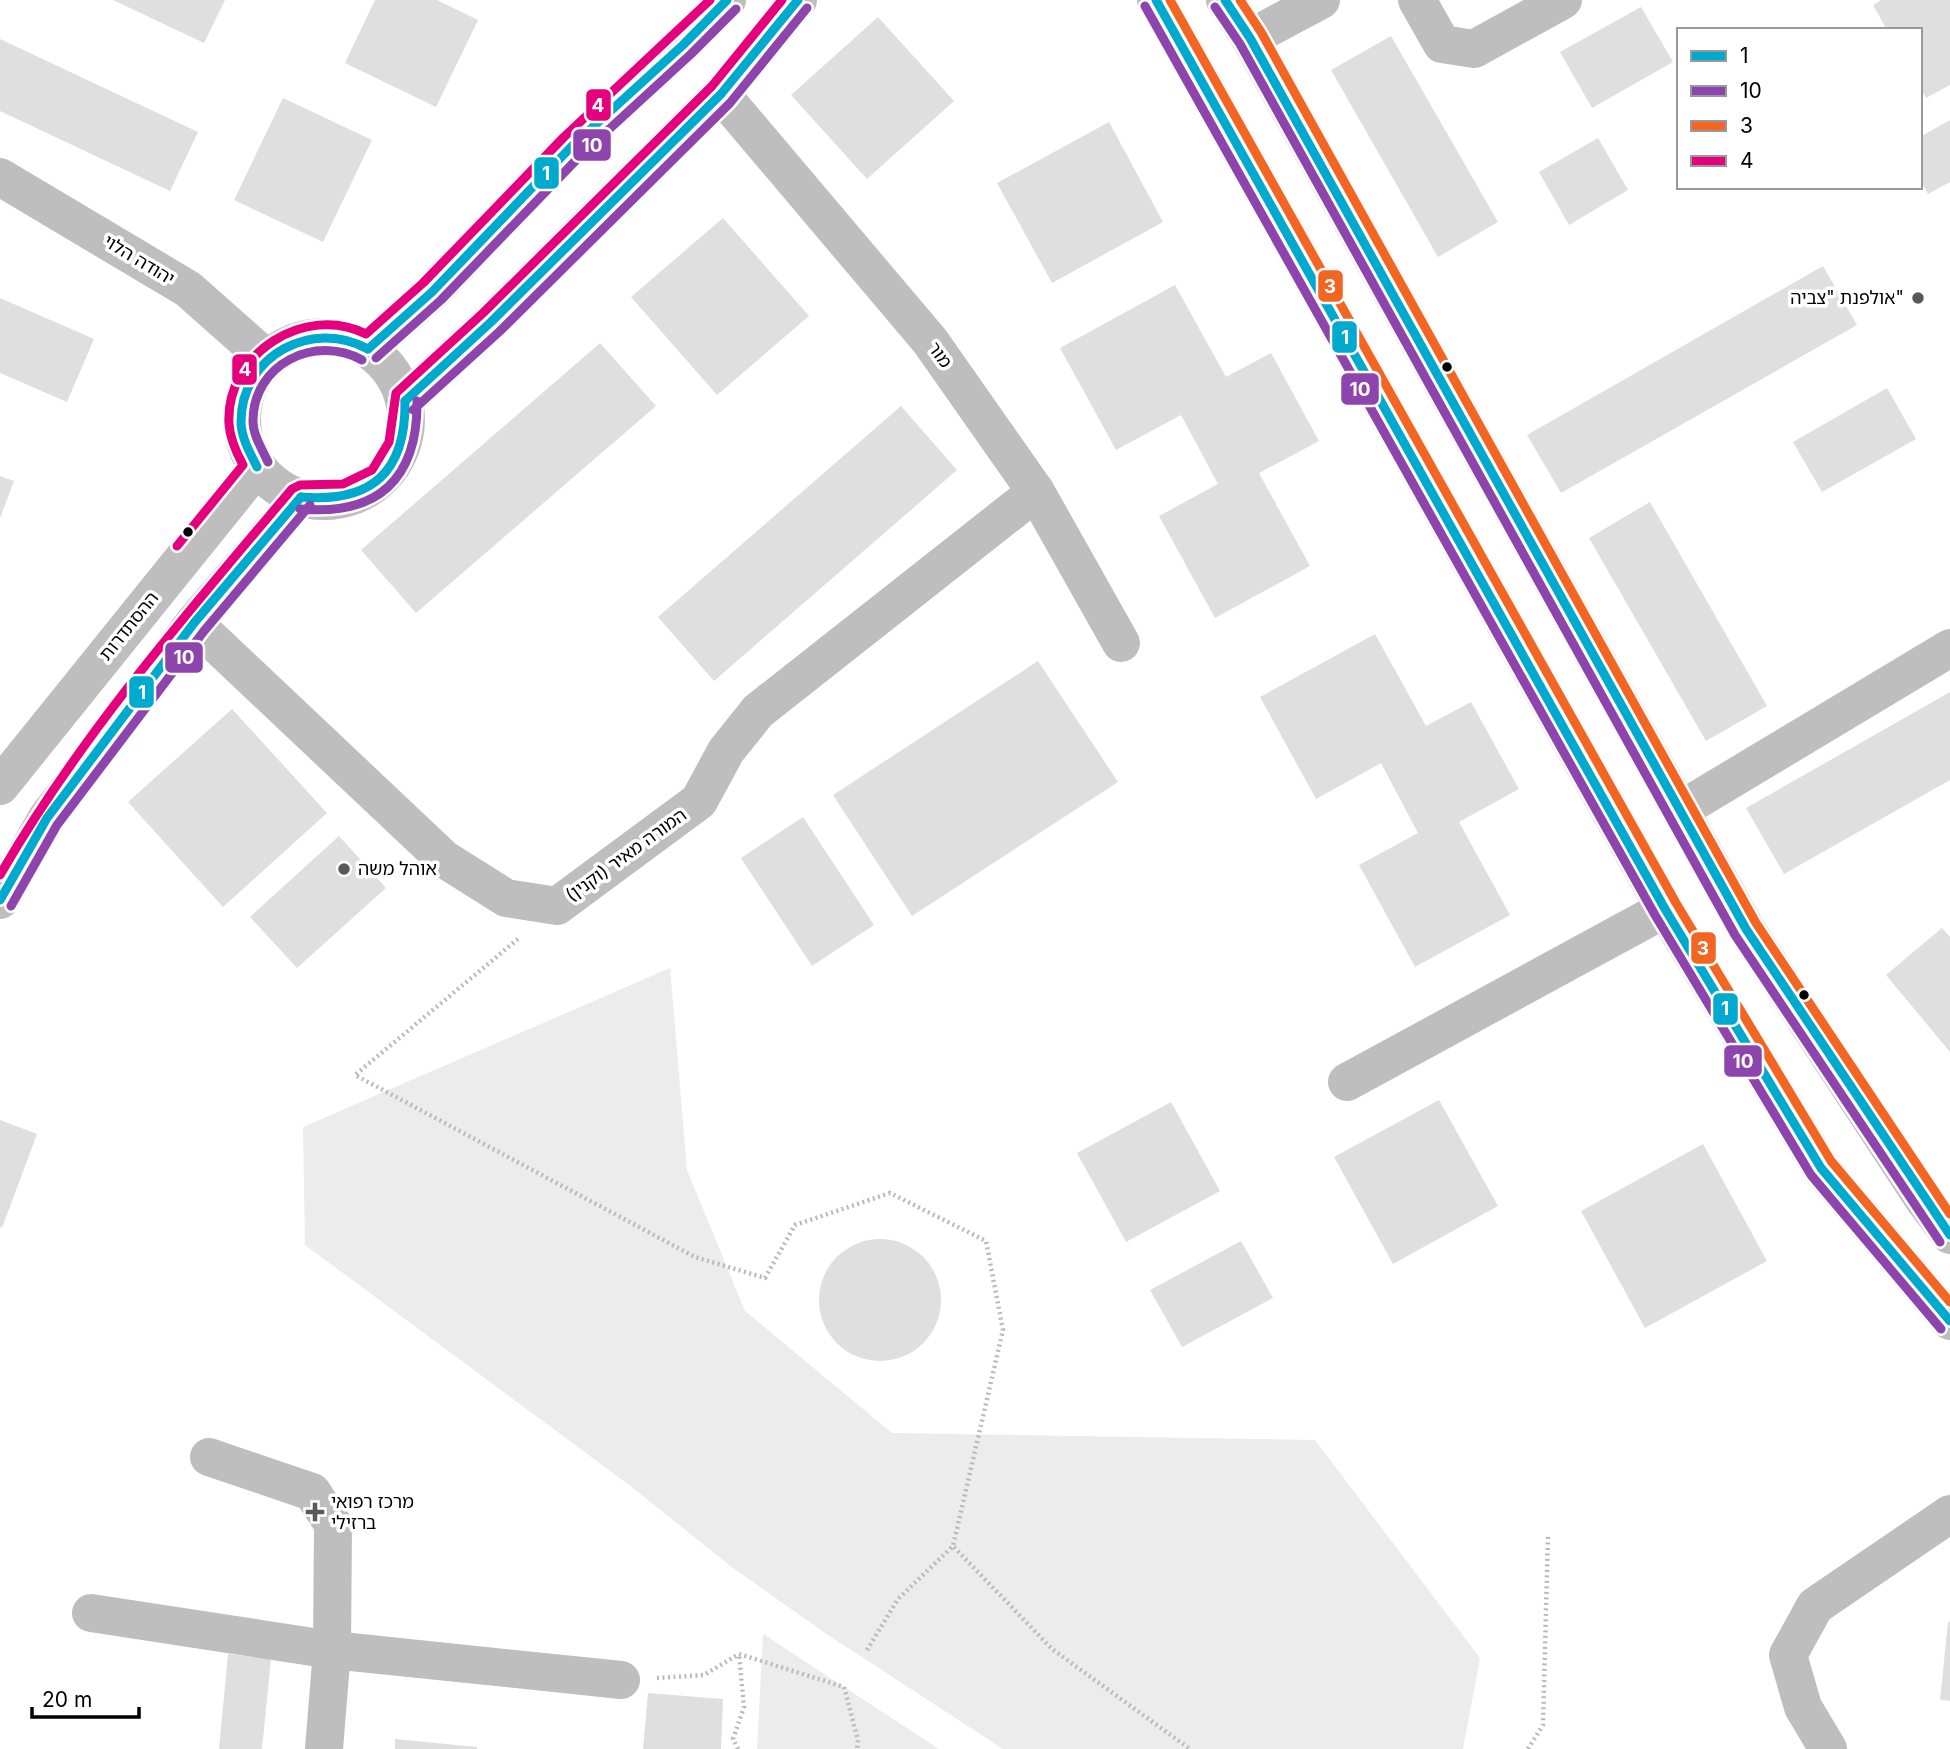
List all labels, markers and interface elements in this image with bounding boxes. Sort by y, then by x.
legend [1677,28,1922,189]
text: 1 [1740,43,1749,68]
text: 10 [1740,78,1762,103]
line badge: 4 [585,88,612,122]
text: 4 [592,94,604,117]
text: 3 [1740,113,1753,138]
line badge: 10 [572,128,612,162]
text: 10 [581,134,603,157]
text: 4 [1740,148,1754,173]
line badge: 1 [533,156,560,190]
text: 1 [542,162,550,185]
street label: יהודה הלוי [100,230,178,289]
line badge: 3 [1317,269,1344,303]
text: 3 [1324,275,1336,298]
place label: אולפנת "צביה" [1790,287,1904,308]
marker: אולפנת "צביה" [1910,290,1926,306]
line badge: 1 [1331,320,1358,354]
text: 1 [1341,326,1349,349]
street label: מור [924,338,957,372]
line badge: 4 [231,353,258,386]
text: 4 [239,358,251,381]
unlabelled marker [1440,360,1454,374]
line badge: 10 [1340,372,1380,406]
text: 10 [1349,378,1371,401]
unlabelled marker [181,525,195,539]
street label: ההסתדרות [95,587,163,664]
line badge: 10 [164,641,204,674]
text: 10 [173,646,195,669]
line badge: 1 [128,675,155,709]
text: 1 [138,681,146,704]
street label: המורה מאיר (וקנין) [561,804,690,905]
place label: אוהל משה [358,858,437,879]
marker: אוהל משה [336,861,352,877]
line badge: 3 [1690,931,1717,965]
text: 3 [1697,937,1709,960]
unlabelled marker [1797,988,1811,1002]
line badge: 1 [1712,992,1739,1026]
text: 1 [1721,997,1729,1020]
line badge: 10 [1723,1044,1763,1078]
text: 10 [1732,1050,1754,1073]
place label: מרכז רפואי ברזילי [331,1491,414,1533]
marker: מרכז רפואי ברזילי [305,1502,325,1522]
scale bar [32,1676,138,1720]
text: 20 m [42,1687,92,1712]

